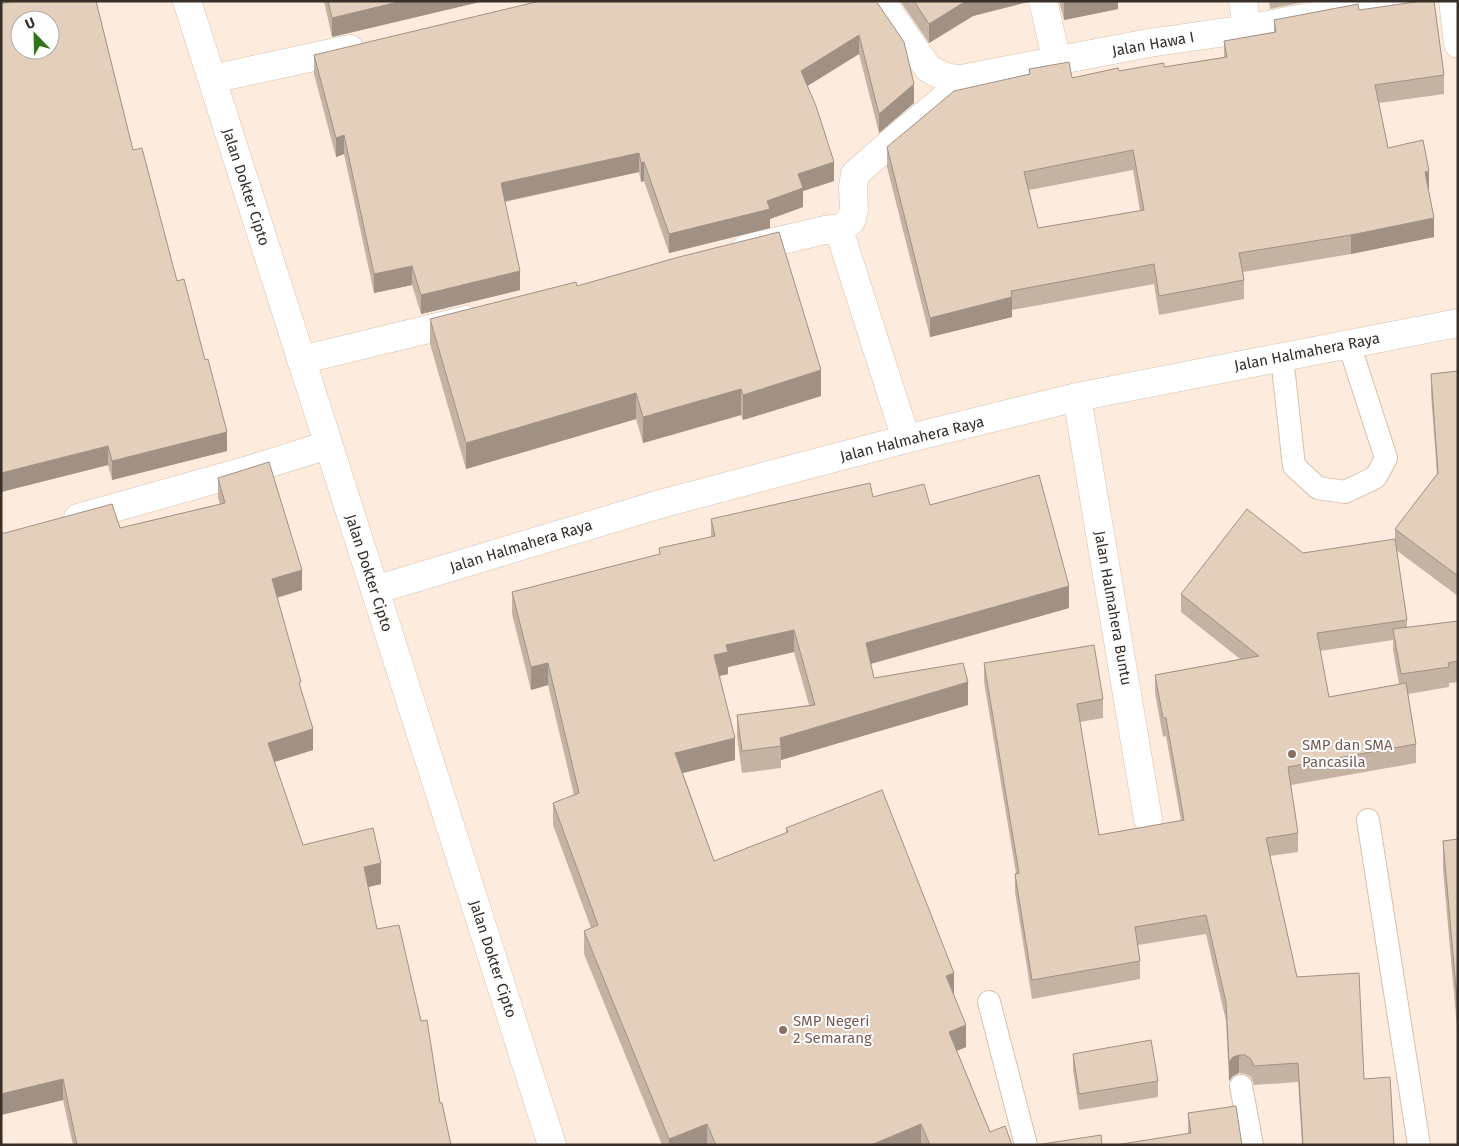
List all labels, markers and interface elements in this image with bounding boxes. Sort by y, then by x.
north arrow [10,10,60,60]
text: U [23,14,38,33]
street label: Jalan Hawa I [1110,28,1196,60]
street label: Jalan Dokter Cipto [219,126,273,248]
street label: Jalan Halmahera Raya [1233,329,1381,375]
street label: Jalan Halmahera Raya [838,412,986,466]
street label: Jalan Dokter Cipto [342,512,396,634]
street label: Jalan Halmahera Raya [448,516,594,576]
street label: Jalan Halmahera Buntu [1091,529,1135,687]
place label: SMP dan SMA Pancasila [1302,736,1393,771]
marker: SMP dan SMA Pancasila [1286,748,1298,760]
street label: Jalan Dokter Cipto [466,898,520,1020]
place label: SMP Negeri 2 Semarang [793,1012,872,1047]
marker: SMP Negeri 2 Semarang [777,1024,789,1036]

